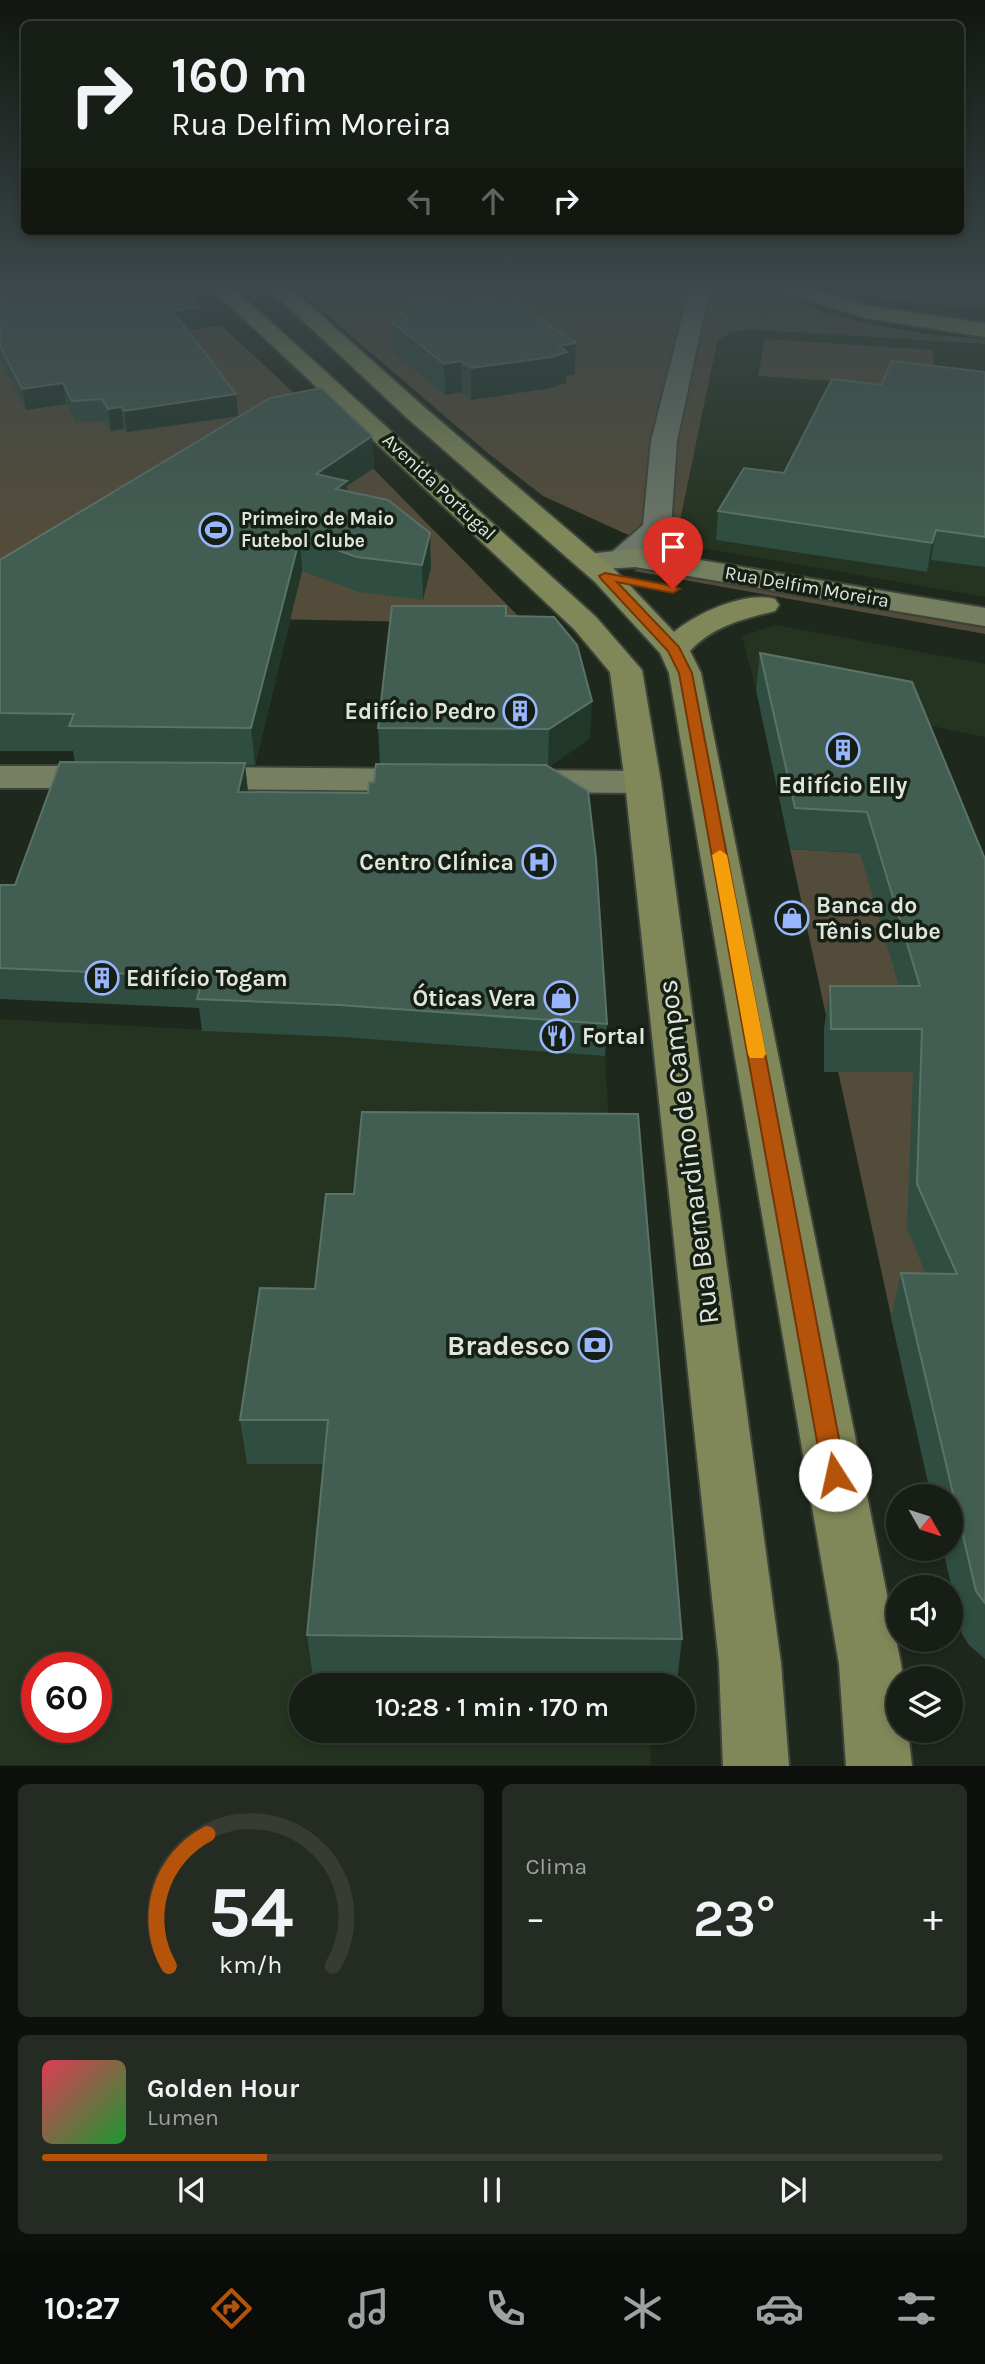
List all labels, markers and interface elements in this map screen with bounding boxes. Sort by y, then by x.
text: 160 m [171,47,308,104]
icon: right [56,49,147,140]
text: Rua Delfim Moreira [171,106,451,143]
icon: left [401,182,439,220]
icon: ahead [474,182,512,220]
icon: right [547,182,585,220]
street label: Avenida Portugal [378,429,500,545]
place label: Primeiro de Maio Futebol Clube [241,508,394,552]
sports icon: Primeiro de Maio Futebol Clube [197,511,235,549]
pin [643,517,703,589]
icon: arrive [654,528,692,566]
street label: Rua Delfim Moreira [723,562,891,612]
building icon: Edifício Pedro [501,692,539,730]
place label: Edifício Pedro [345,698,496,725]
building icon: Edifício Elly [824,731,862,769]
place label: Edifício Elly [779,772,908,799]
hospital icon: Centro Clínica [520,843,558,881]
place label: Centro Clínica [359,849,514,876]
place label: Banca do Tênis Clube [816,892,941,945]
shop icon: Banca do Tênis Clube [773,899,811,937]
building icon: Edifício Togam [83,959,121,997]
place label: Edifício Togam [126,965,288,992]
street label: Rua Bernardino de Campos [650,978,726,1326]
shop icon: Óticas Vera [542,979,580,1017]
place label: Óticas Vera [412,983,536,1012]
restaurant icon: Fortal [538,1017,576,1055]
place label: Fortal [582,1023,645,1050]
bank icon: Bradesco [576,1326,614,1364]
place label: Bradesco [447,1329,570,1362]
position arrow [798,1438,872,1512]
north arrow [886,1484,962,1561]
map controls [886,1484,963,1743]
button: sound [886,1575,963,1652]
speed limit sign: 60 [21,1652,112,1743]
button: layers [886,1666,963,1743]
text: 10:28 · 1 min · 170 m [375,1692,609,1723]
text: Clima [526,1853,587,1880]
text: 54 [208,1870,294,1955]
text: 23° [693,1888,776,1949]
text: − [526,1896,545,1941]
text: + [923,1896,943,1941]
text: km/h [219,1950,282,1979]
text: Golden Hour [147,2073,299,2104]
text: Lumen [147,2104,219,2131]
icon: previous [173,2171,211,2209]
icon: pause [473,2171,511,2209]
icon: next [774,2171,812,2209]
icon: directions [207,2284,256,2333]
icon: music [344,2284,393,2333]
icon: phone [481,2284,530,2333]
icon: climate [618,2284,667,2333]
icon: car [755,2284,804,2333]
icon: filters [892,2284,941,2333]
text: 10:27 [44,2290,120,2327]

